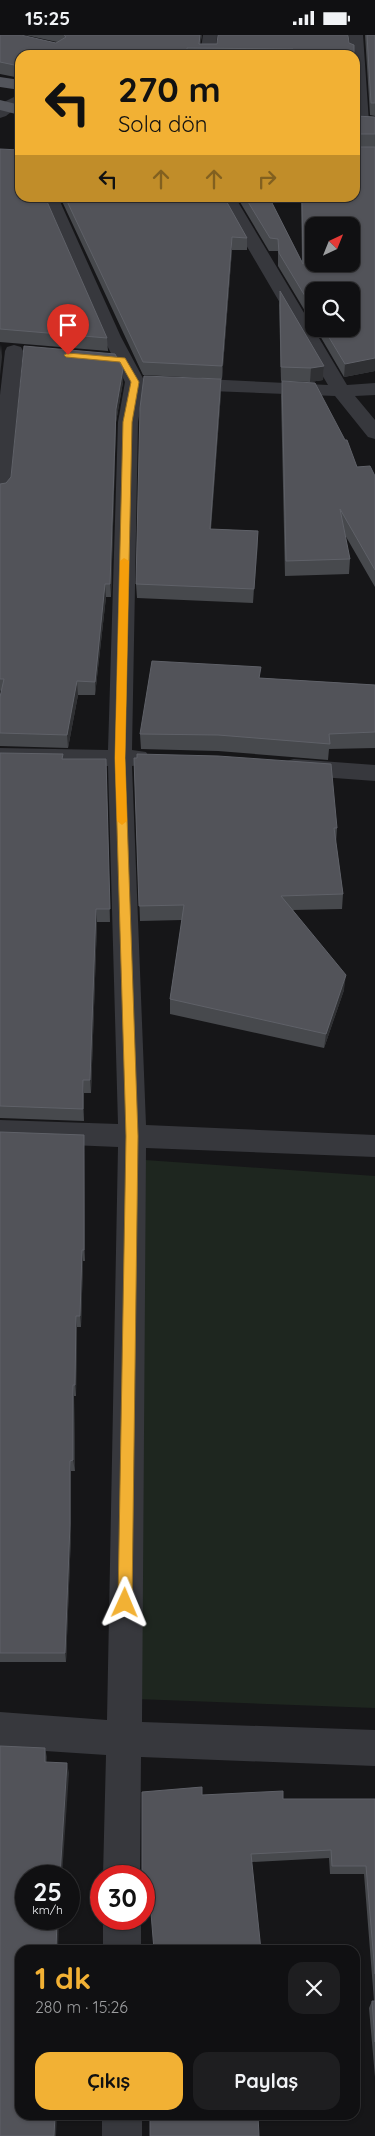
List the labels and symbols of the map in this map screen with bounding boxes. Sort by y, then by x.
north arrow [305,217,360,273]
pin [47,304,89,355]
position arrow [98,1576,150,1628]
speed limit sign: 30 [90,1865,155,1930]

